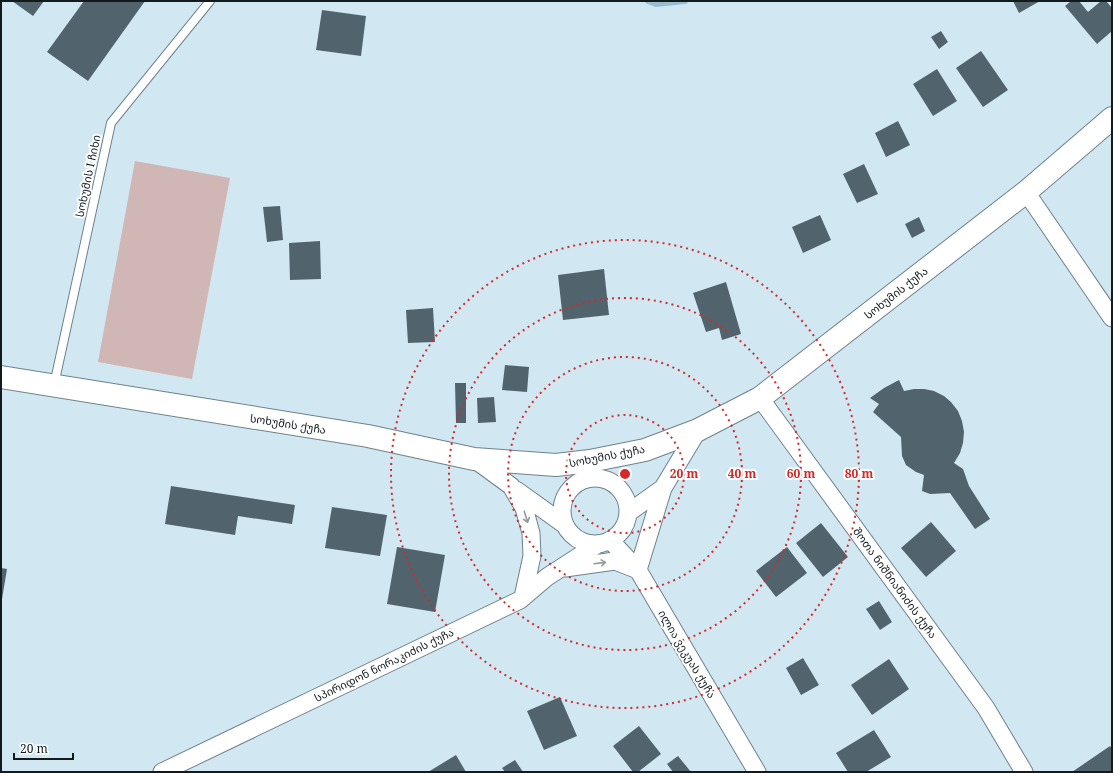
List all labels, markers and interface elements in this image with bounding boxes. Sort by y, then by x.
street label: სოხუმის I ჩიხი [71,133,104,218]
street label: სოხუმის ქუჩა [861,263,931,322]
street label: სოხუმის ქუჩა [249,410,327,437]
street label: სოხუმის ქუჩა [568,441,646,470]
text: 20 m [670,465,698,482]
text: 40 m [728,465,756,482]
text: 60 m [787,465,815,482]
text: 80 m [845,465,873,482]
centre of rings [618,467,632,481]
one-way arrow [523,511,531,523]
street label: შოთა ნიშნიანიძის ქუჩა [850,524,941,641]
one-way arrow [593,559,606,567]
street label: ილია ვეკუას ქუჩა [655,607,720,701]
street label: სპირიდონ ნორაკიძის ქუჩა [311,624,456,705]
scale bar [14,735,73,761]
text: 20 m [20,740,48,757]

